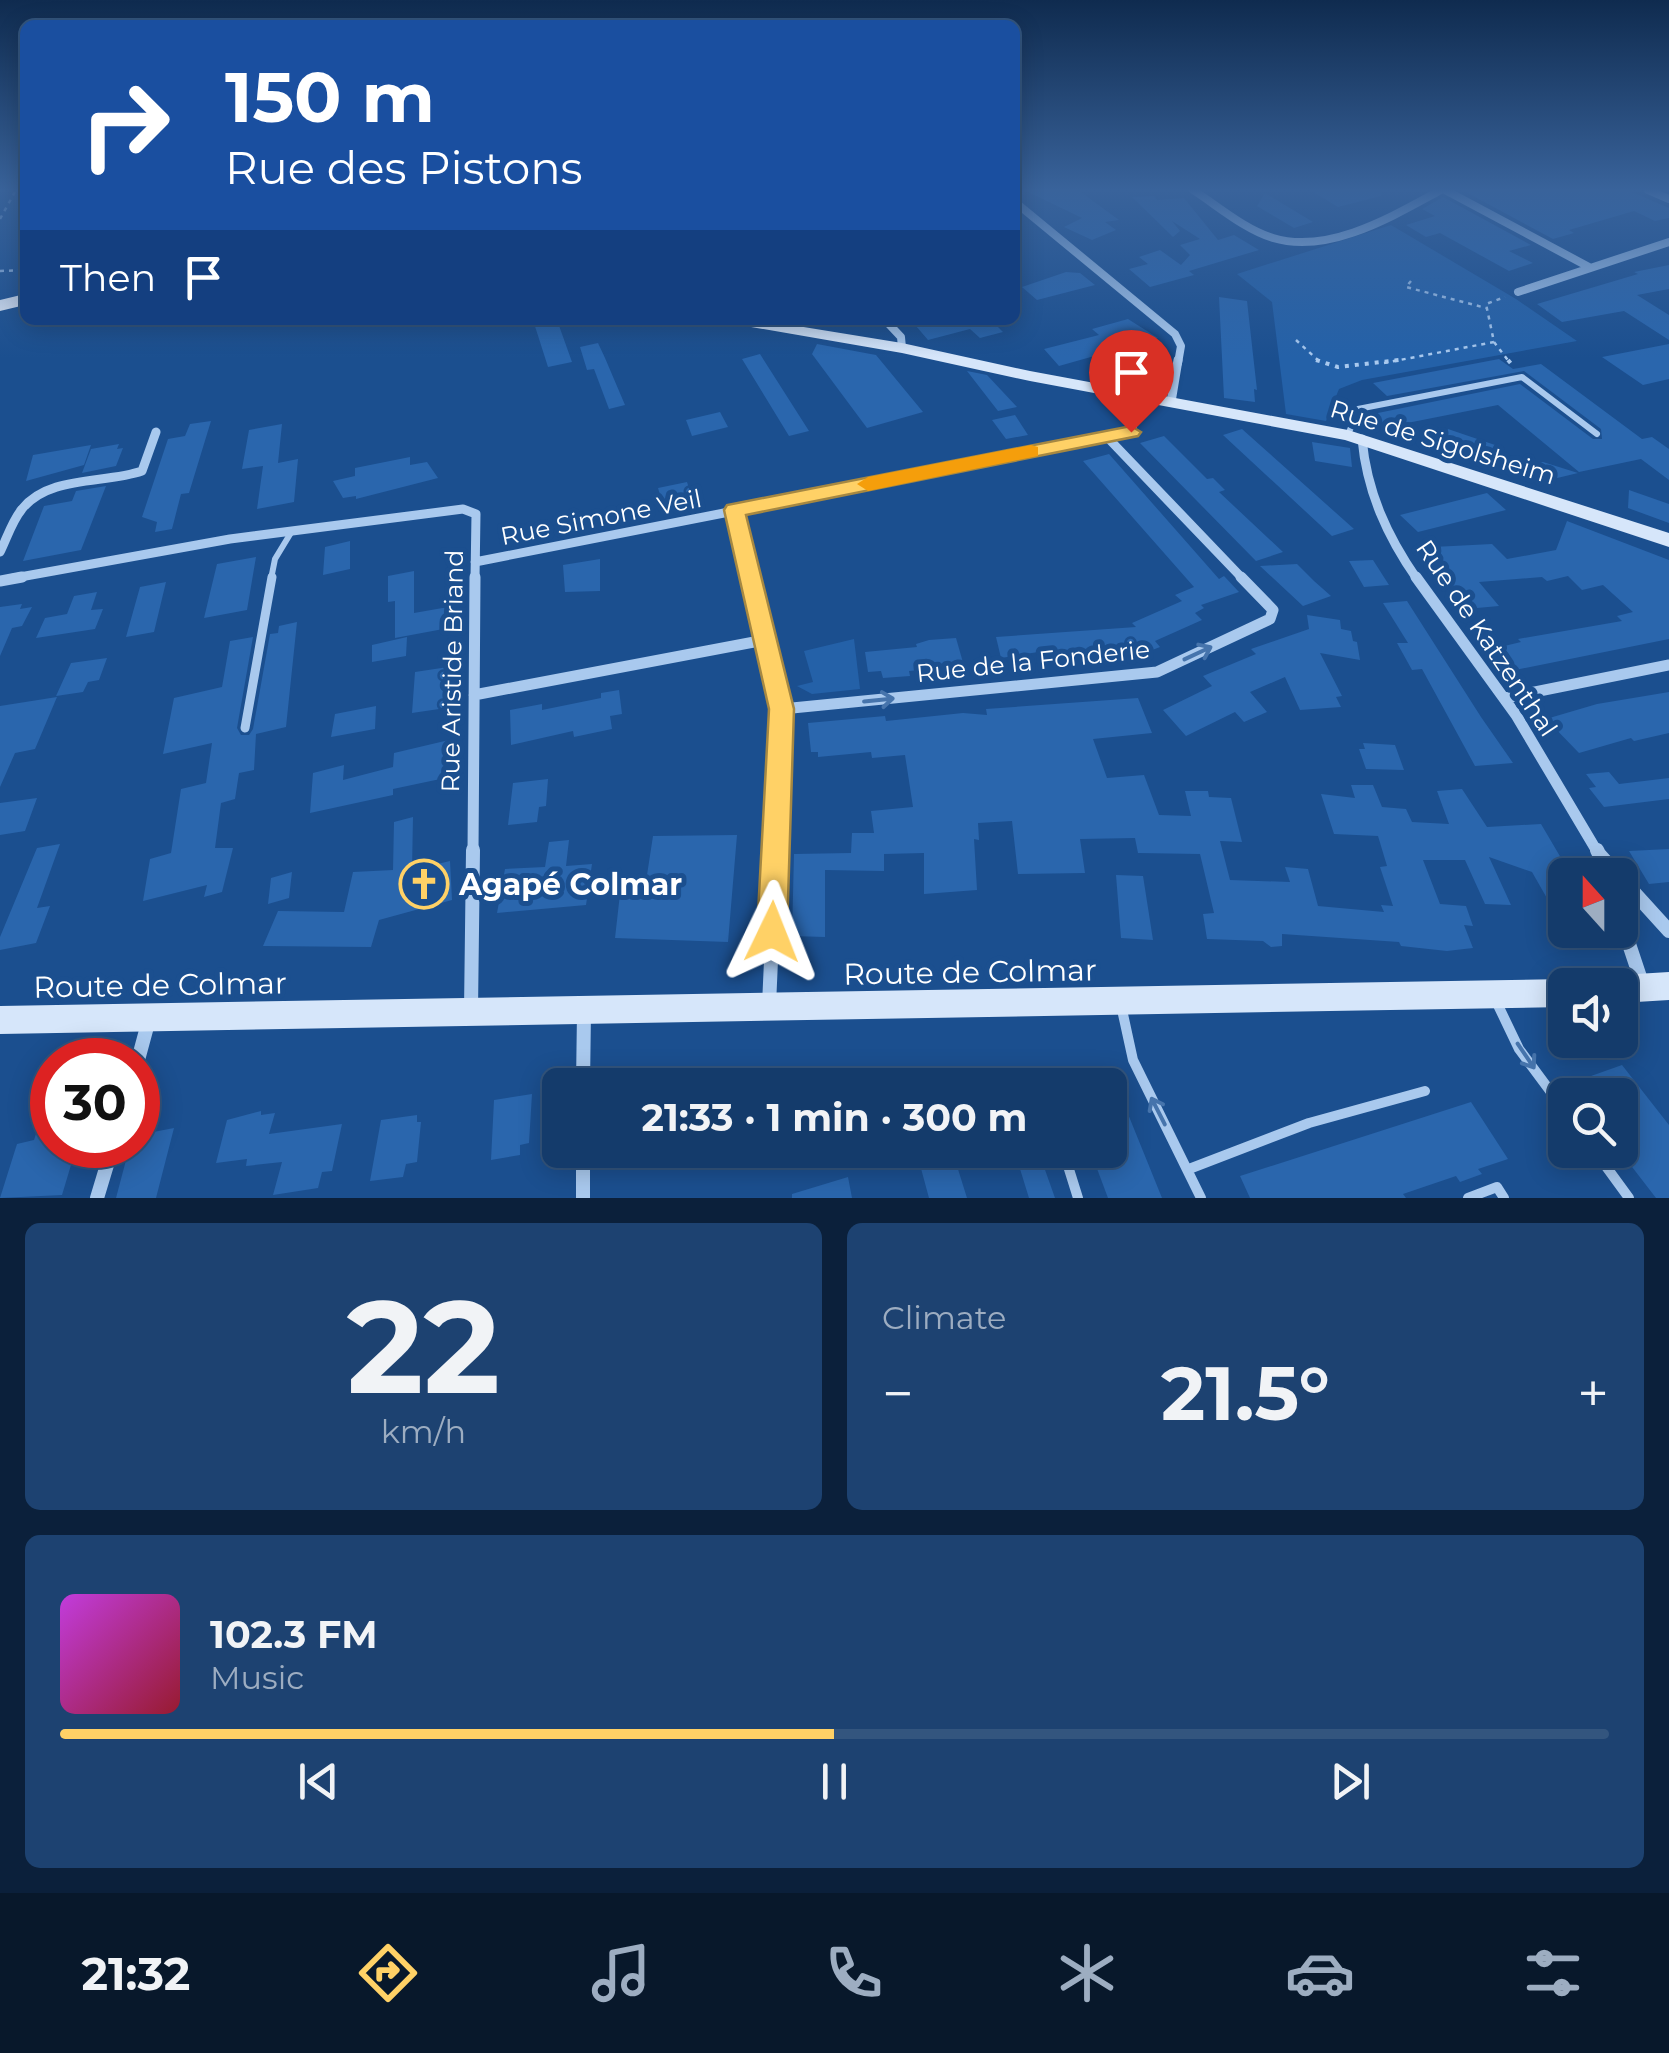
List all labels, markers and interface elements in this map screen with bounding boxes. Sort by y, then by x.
text: 150 m [225,54,435,140]
icon: right [60,60,190,190]
text: Rue des Pistons [225,140,583,195]
icon: arrive [176,250,231,305]
text: Then [60,254,156,301]
pin [1089,330,1174,433]
icon: arrive [1104,345,1159,400]
street label: Rue de Sigolsheim [1327,393,1559,491]
street label: Rue Simone Veil [498,483,704,551]
street label: Rue de Katzenthal [1410,534,1564,742]
street label: Rue Aristide Briand [435,549,469,793]
street label: Rue de la Fonderie [915,634,1151,688]
one-way arrow [1182,643,1213,661]
one-way arrow [862,690,894,709]
church icon: Agapé Colmar [398,858,450,910]
north arrow [1548,858,1638,948]
map controls [1548,858,1638,1168]
place label: Agapé Colmar [458,866,682,903]
position arrow [720,880,824,984]
street label: Route de Colmar [843,951,1097,993]
street label: Route de Colmar [33,964,287,1006]
button: sound [1548,968,1638,1058]
speed limit sign: 30 [30,1038,160,1168]
one-way arrow [1515,1041,1536,1069]
button: search [1548,1078,1638,1168]
text: 21:33 · 1 min · 300 m [642,1094,1027,1141]
one-way arrow [1148,1096,1167,1126]
text: 22 [347,1267,500,1426]
text: Climate [882,1298,1006,1337]
text: 21.5° [1161,1347,1330,1439]
text: − [882,1360,914,1427]
text: + [1577,1360,1609,1427]
text: km/h [381,1412,466,1451]
text: 102.3 FM [210,1611,378,1658]
text: Music [210,1658,304,1697]
icon: previous [291,1754,346,1809]
icon: pause [807,1754,862,1809]
icon: next [1323,1754,1378,1809]
icon: directions [353,1938,423,2008]
icon: music [586,1938,656,2008]
icon: phone [819,1938,889,2008]
icon: climate [1052,1938,1122,2008]
icon: car [1285,1938,1355,2008]
icon: filters [1518,1938,1588,2008]
text: 21:32 [81,1946,190,2001]

